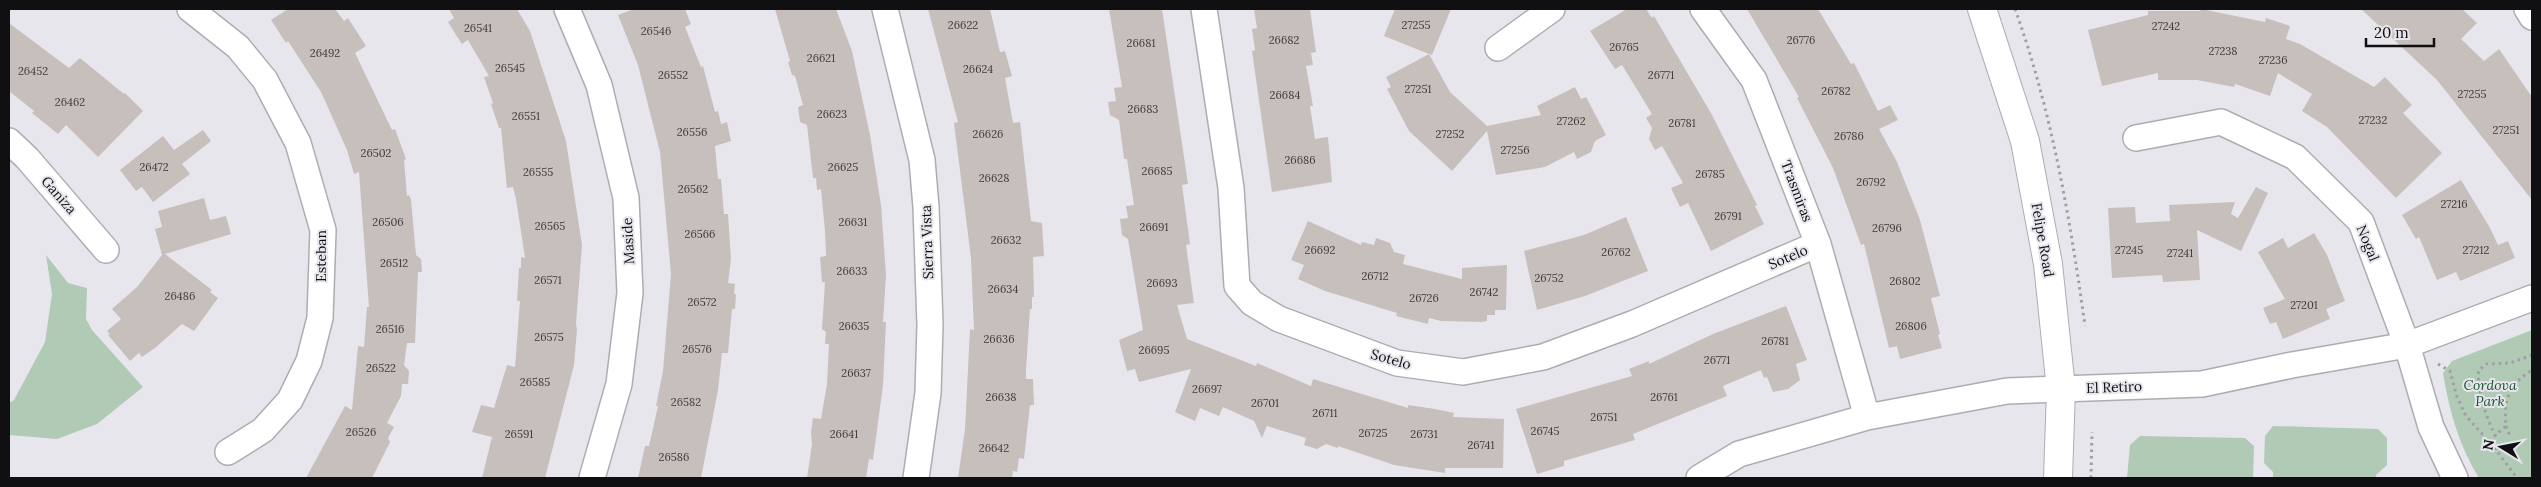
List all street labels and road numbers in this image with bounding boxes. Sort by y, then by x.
street label: Trasmiras [1777,158,1817,224]
street label: Ganiza [38,172,80,218]
street label: Felipe Road [2028,202,2058,278]
street label: Sierra Vista [917,205,937,279]
street label: Maside [618,217,638,265]
street label: Nogal [2353,222,2383,264]
street label: Esteban [312,229,330,282]
street label: Sotelo [1766,241,1810,273]
street label: Sotelo [1369,345,1413,373]
street label: El Retiro [2086,377,2142,397]

